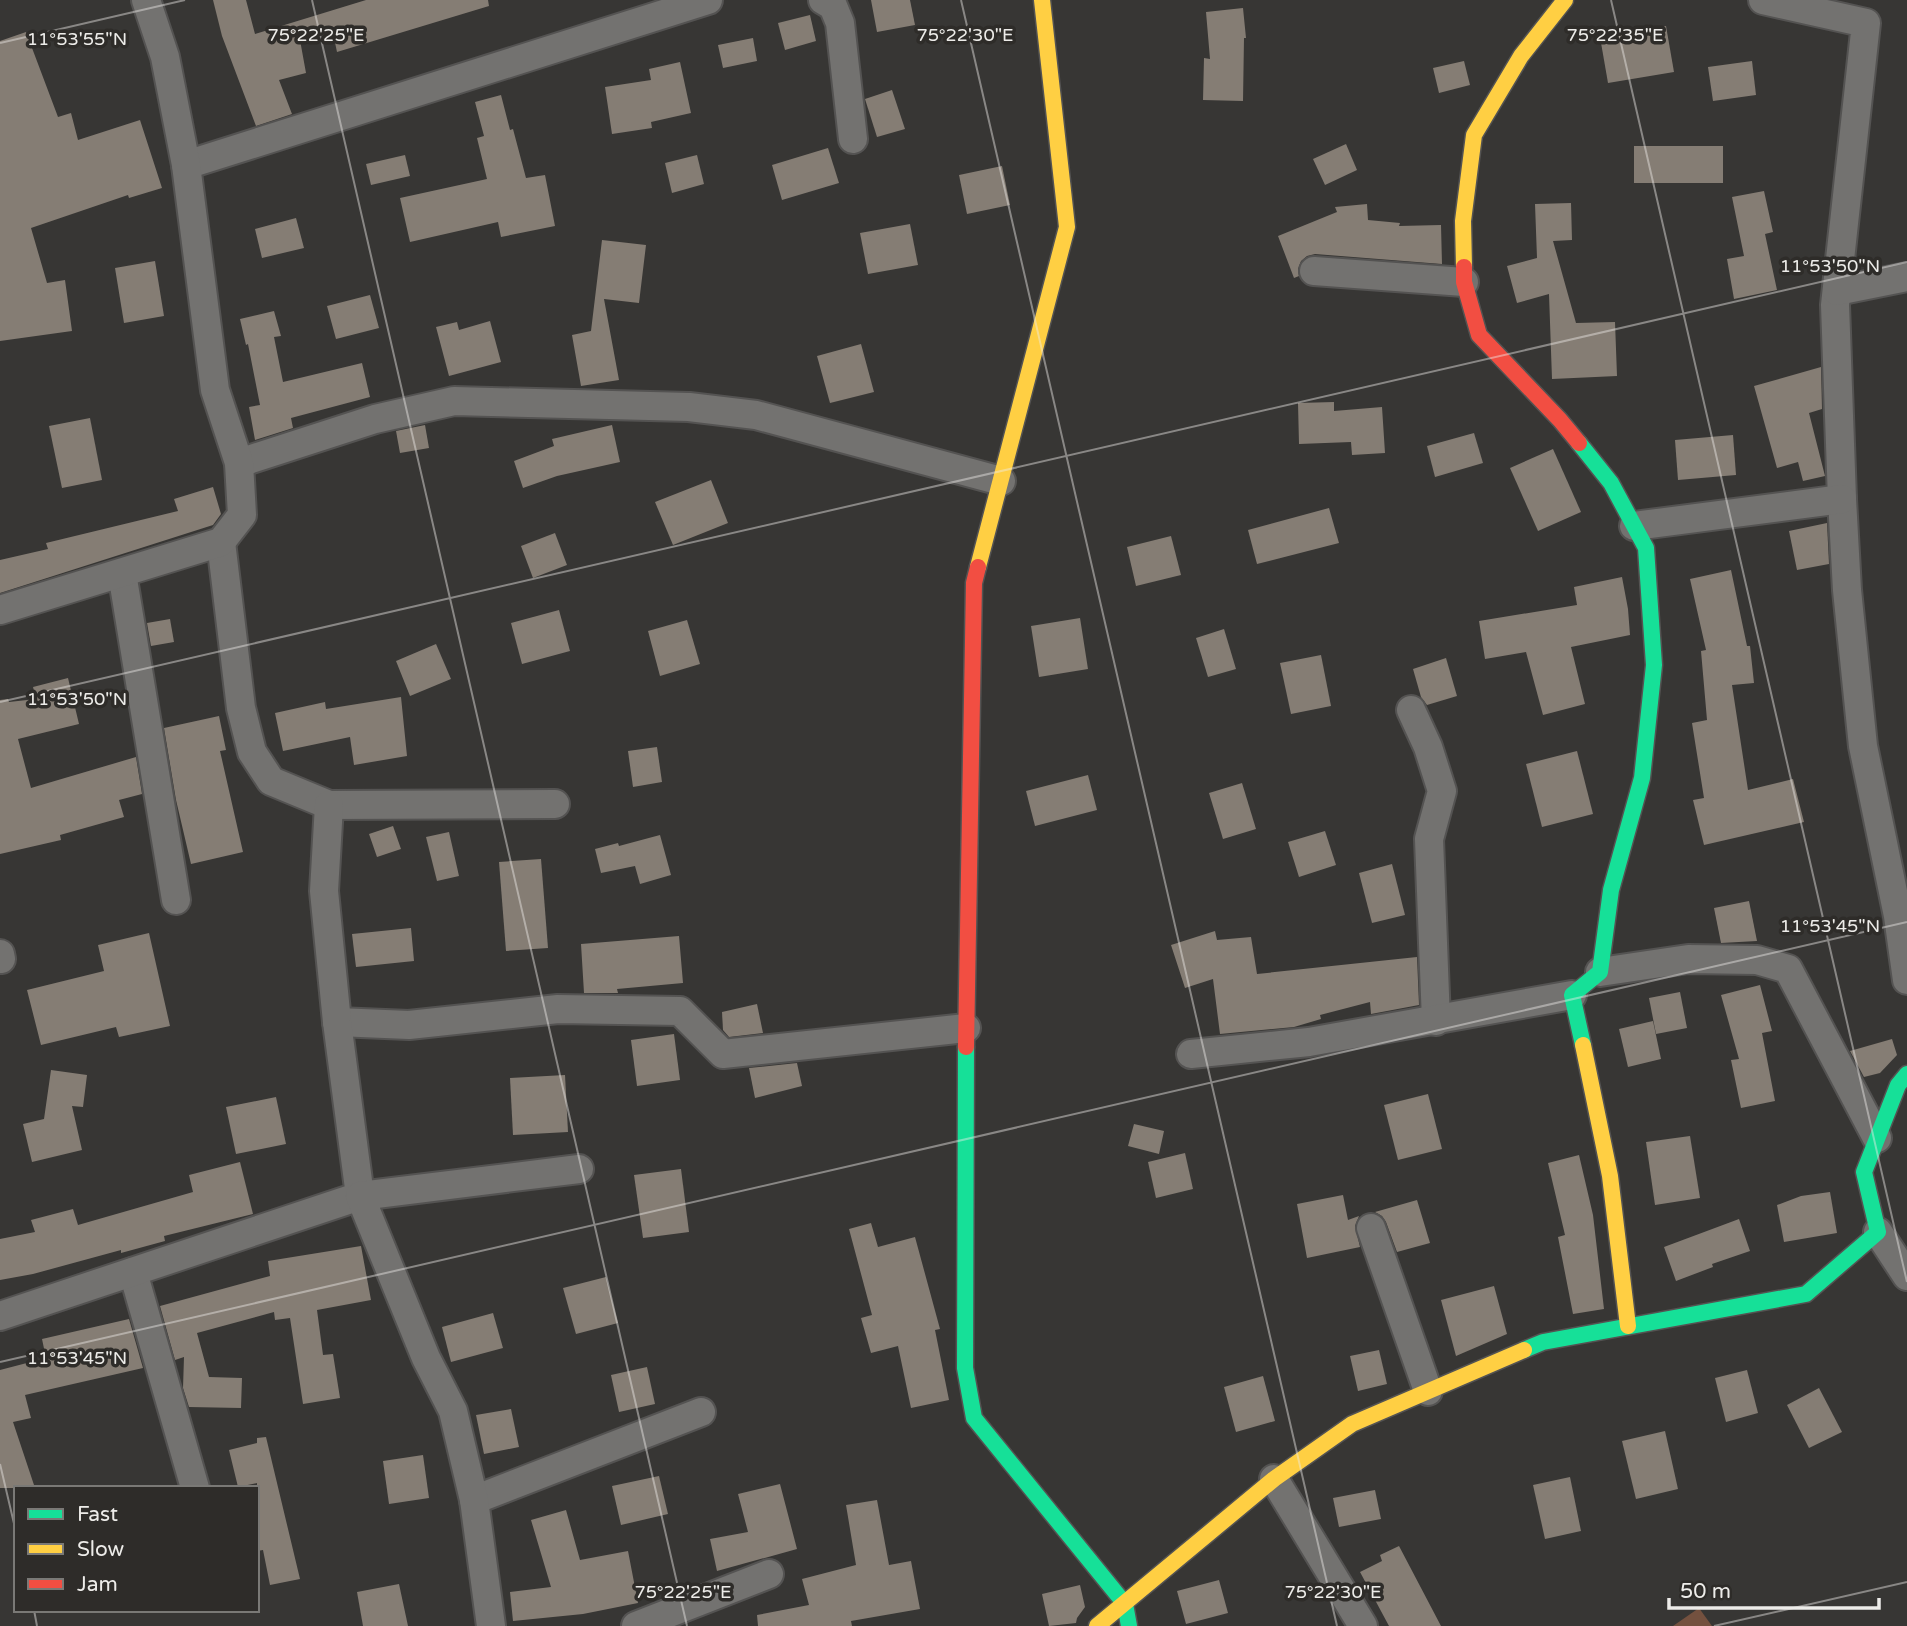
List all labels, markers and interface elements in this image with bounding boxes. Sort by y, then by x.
text: 75°22'25"E [267,24,365,46]
text: 75°22'30"E [916,24,1014,46]
text: 75°22'35"E [1566,24,1664,46]
text: 11°53'55"N [27,28,127,50]
text: 11°53'50"N [1780,255,1880,277]
text: 11°53'50"N [27,688,127,710]
text: 11°53'45"N [1780,915,1880,937]
text: 11°53'45"N [27,1347,127,1369]
legend [14,1486,259,1612]
text: Fast [77,1502,118,1527]
text: Slow [77,1537,125,1562]
scale bar [1669,1566,1879,1610]
text: Jam [77,1572,118,1597]
text: 50 m [1680,1579,1731,1604]
text: 75°22'25"E [634,1581,732,1603]
text: 75°22'30"E [1284,1581,1382,1603]

